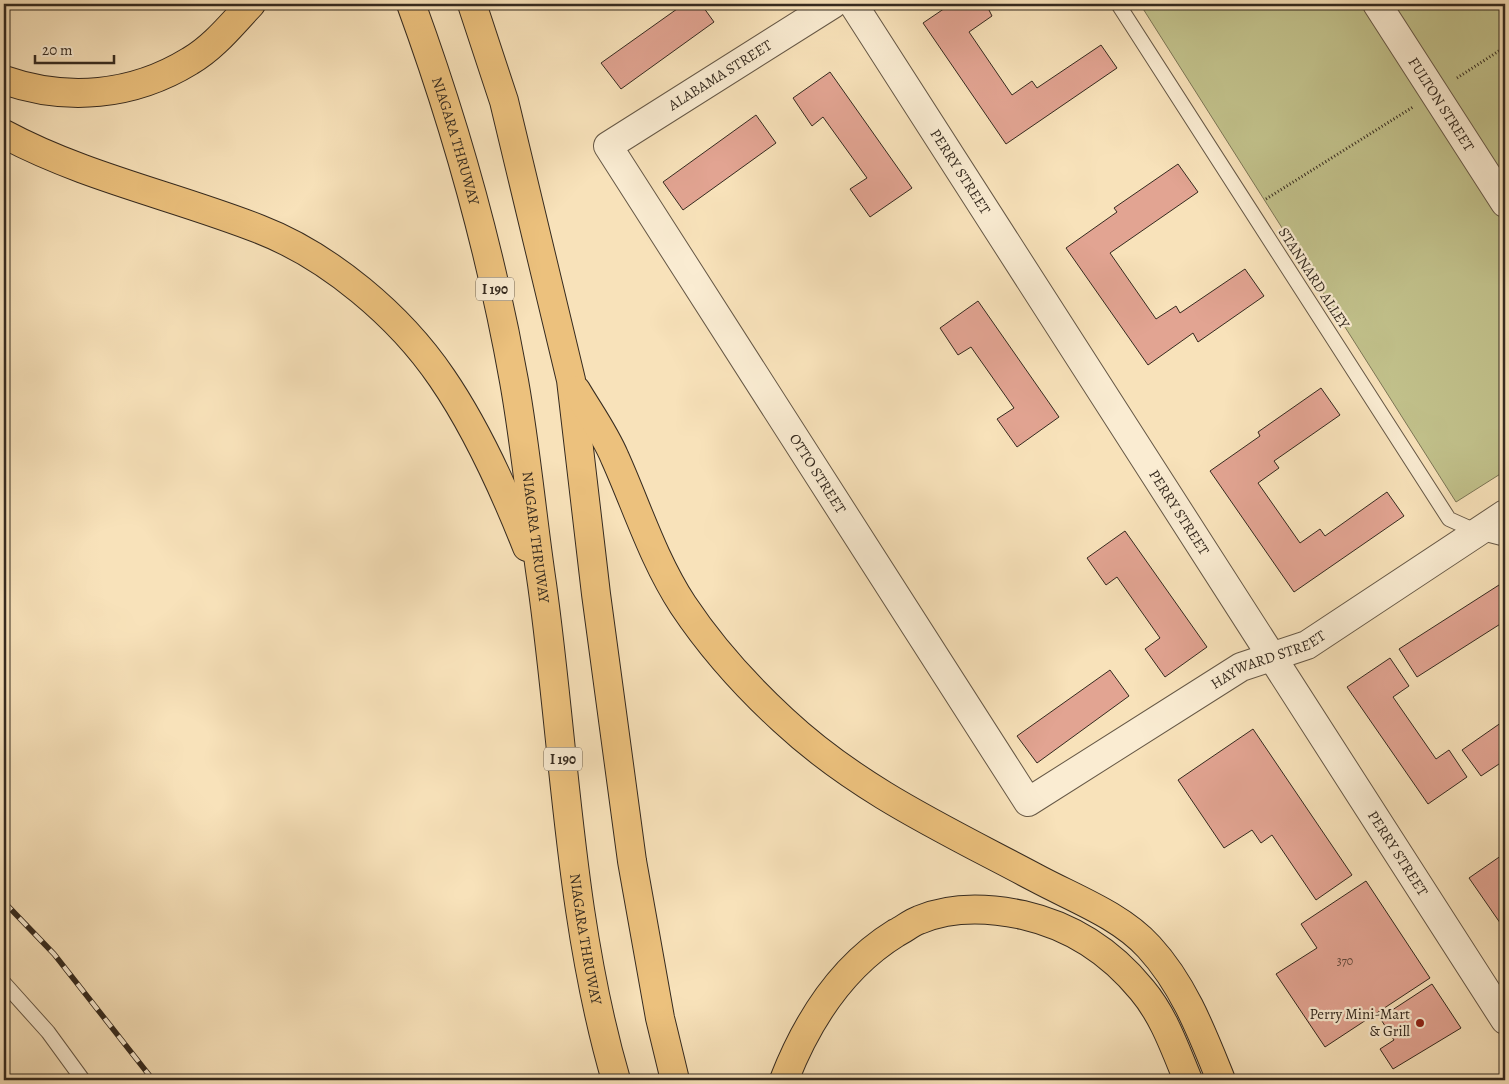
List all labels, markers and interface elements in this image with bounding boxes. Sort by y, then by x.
scale bar [35,32,114,64]
street label: ALABAMA STREET [663,35,776,116]
text: 20 m [42,40,73,60]
street label: FULTON STREET [1404,53,1480,156]
street label: NIAGARA THRUWAY [427,74,484,208]
street label: PERRY STREET [926,125,996,219]
street label: STANNARD ALLEY [1274,223,1355,333]
road number: I 190 [476,278,514,300]
street label: OTTO STREET [785,430,851,518]
street label: PERRY STREET [1144,466,1214,560]
street label: NIAGARA THRUWAY [517,470,555,605]
street label: HAYWARD STREET [1207,625,1330,694]
road number: I 190 [544,748,582,771]
street label: PERRY STREET [1363,807,1433,900]
street label: NIAGARA THRUWAY [565,872,607,1007]
house number: 370 [1337,953,1353,969]
place label: Perry Mini-Mart & Grill [1310,1004,1410,1041]
marker: Perry Mini-Mart & Grill [1414,1017,1426,1029]

